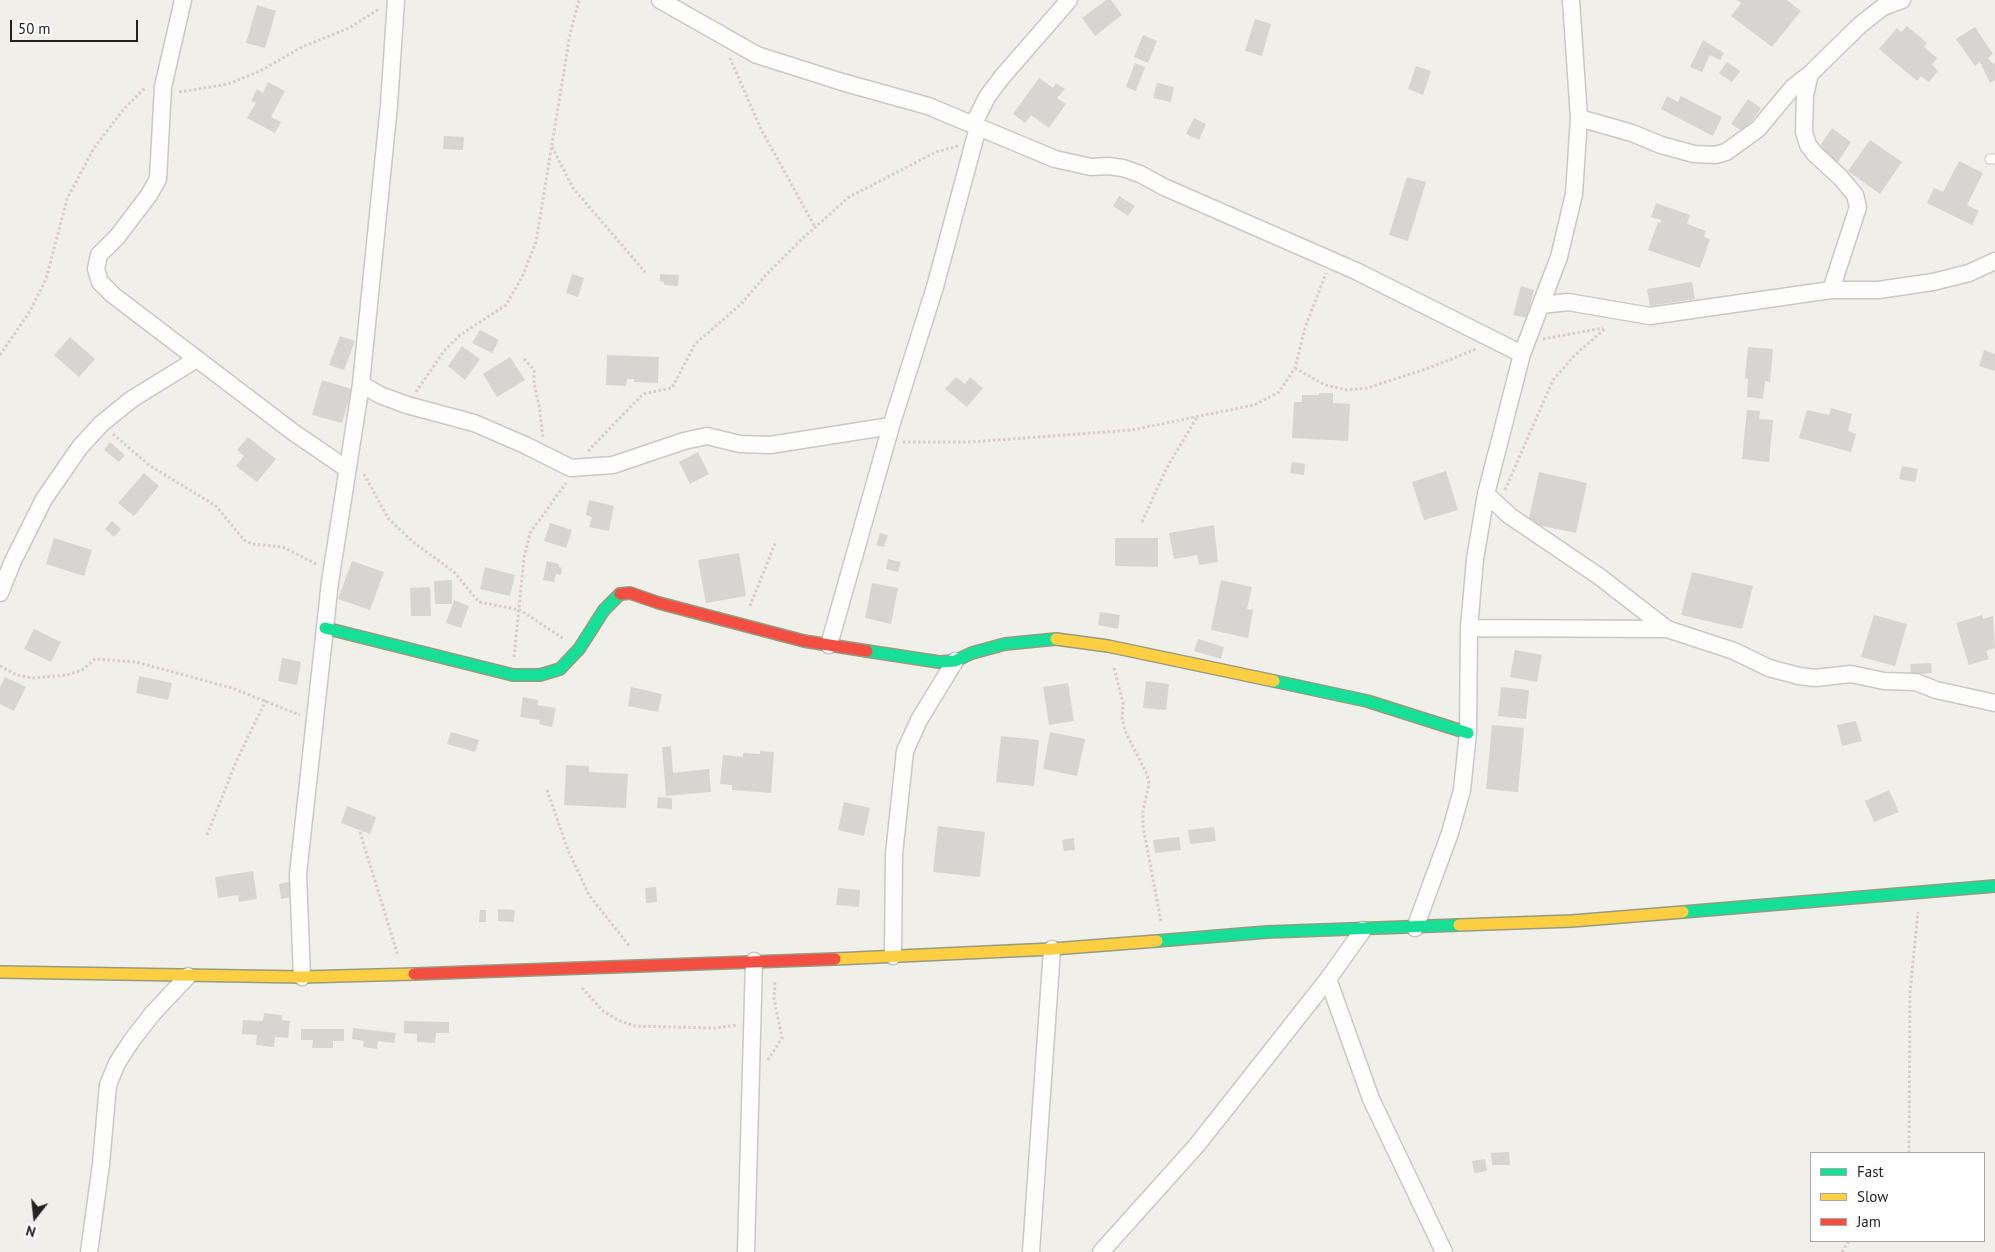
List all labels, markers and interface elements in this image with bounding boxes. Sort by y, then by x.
scale bar [12,10,140,42]
text: 50 m [18,19,51,38]
legend [1810,1152,1985,1242]
text: Fast [1857,1162,1884,1181]
text: Slow [1857,1187,1888,1206]
north arrow [10,1192,60,1242]
text: Jam [1857,1212,1881,1231]
text: N [24,1222,38,1241]

